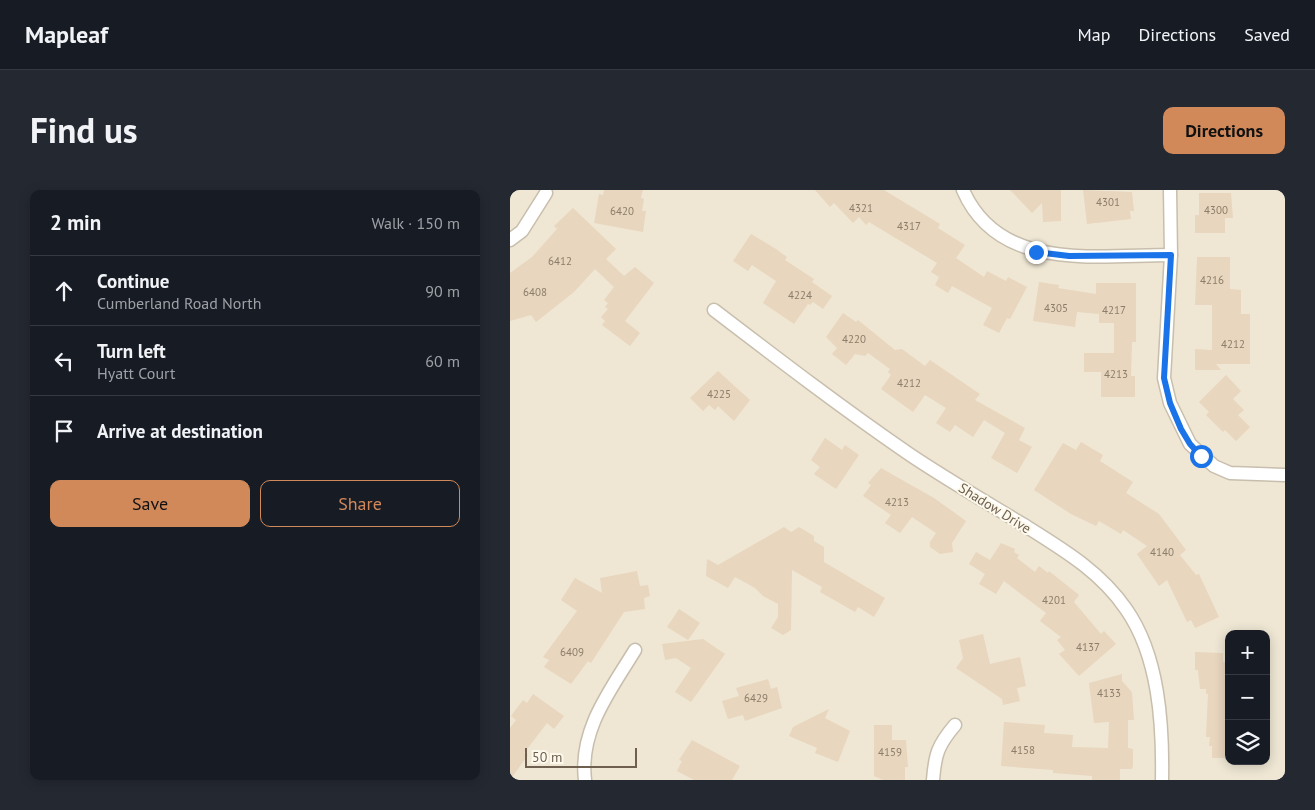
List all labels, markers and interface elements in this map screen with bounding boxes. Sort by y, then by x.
text: Mapleaf [25,19,108,50]
text: Map [1078,23,1110,46]
text: Directions [1138,23,1216,46]
text: Saved [1244,23,1290,46]
text: Find us [30,107,138,153]
button: Directions [1163,107,1285,154]
house number: 4301 [1096,195,1120,209]
house number: 4321 [849,201,873,215]
house number: 4300 [1204,203,1228,217]
house number: 6420 [610,204,634,218]
text: 2 min [50,209,101,236]
text: Walk · 150 m [371,213,460,233]
house number: 4317 [897,219,921,233]
route end [1025,241,1048,264]
house number: 6412 [548,254,572,268]
text: Continue [97,269,169,293]
house number: 4216 [1200,273,1224,287]
icon: ahead [50,277,78,305]
text: 90 m [425,281,460,301]
house number: 6408 [523,285,547,299]
house number: 4224 [788,288,812,302]
text: Cumberland Road North [97,293,262,313]
house number: 4305 [1044,301,1068,315]
house number: 4217 [1102,303,1126,317]
house number: 4220 [842,332,866,346]
house number: 4212 [1221,337,1245,351]
text: Turn left [97,339,166,363]
icon: left [50,347,78,375]
text: 60 m [425,351,460,371]
text: Hyatt Court [97,363,175,383]
house number: 4213 [1104,367,1128,381]
house number: 4212 [897,376,921,390]
house number: 4225 [707,387,731,401]
icon: arrive [50,417,78,445]
text: Arrive at destination [97,419,263,443]
route start [1190,445,1213,468]
street label: Shadow Drive [955,479,1035,537]
button: Save [50,480,250,527]
button: Share [260,480,460,527]
house number: 4213 [885,495,909,509]
house number: 4140 [1150,545,1174,559]
house number: 4201 [1042,593,1066,607]
map controls [1225,630,1270,765]
button: + [1225,630,1270,675]
house number: 4137 [1076,640,1100,654]
house number: 6409 [560,645,584,659]
button: − [1225,675,1270,720]
house number: 4133 [1097,686,1121,700]
house number: 6429 [744,691,768,705]
button: layers [1225,720,1270,765]
house number: 4158 [1011,743,1035,757]
scale bar [525,745,638,768]
house number: 4159 [878,745,902,759]
text: 50 m [532,748,562,766]

